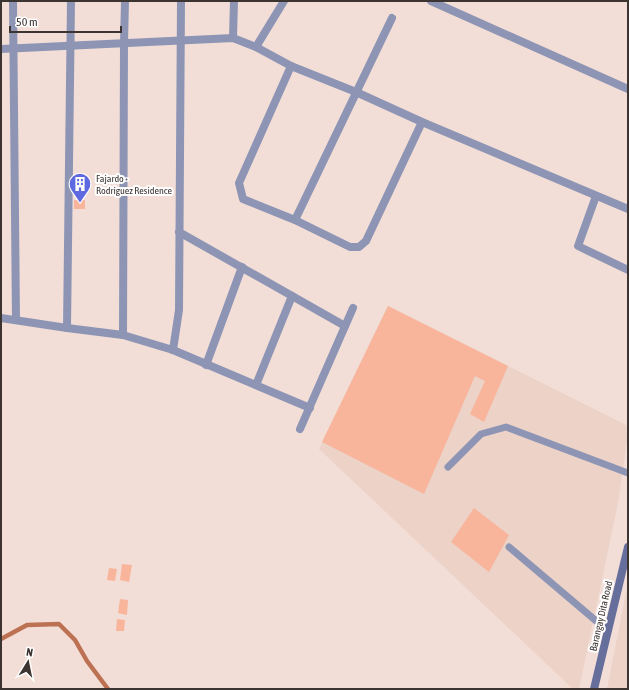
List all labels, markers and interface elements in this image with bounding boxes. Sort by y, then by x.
scale bar [10,8,121,34]
text: 50 m [16,15,38,29]
building icon: Fajardo - Rodriguez Residence [67,171,93,204]
place label: Fajardo - Rodriguez Residence [96,173,173,196]
street label: Barangay Dita Road [588,580,614,652]
north arrow [8,642,48,682]
text: N [25,646,34,659]

